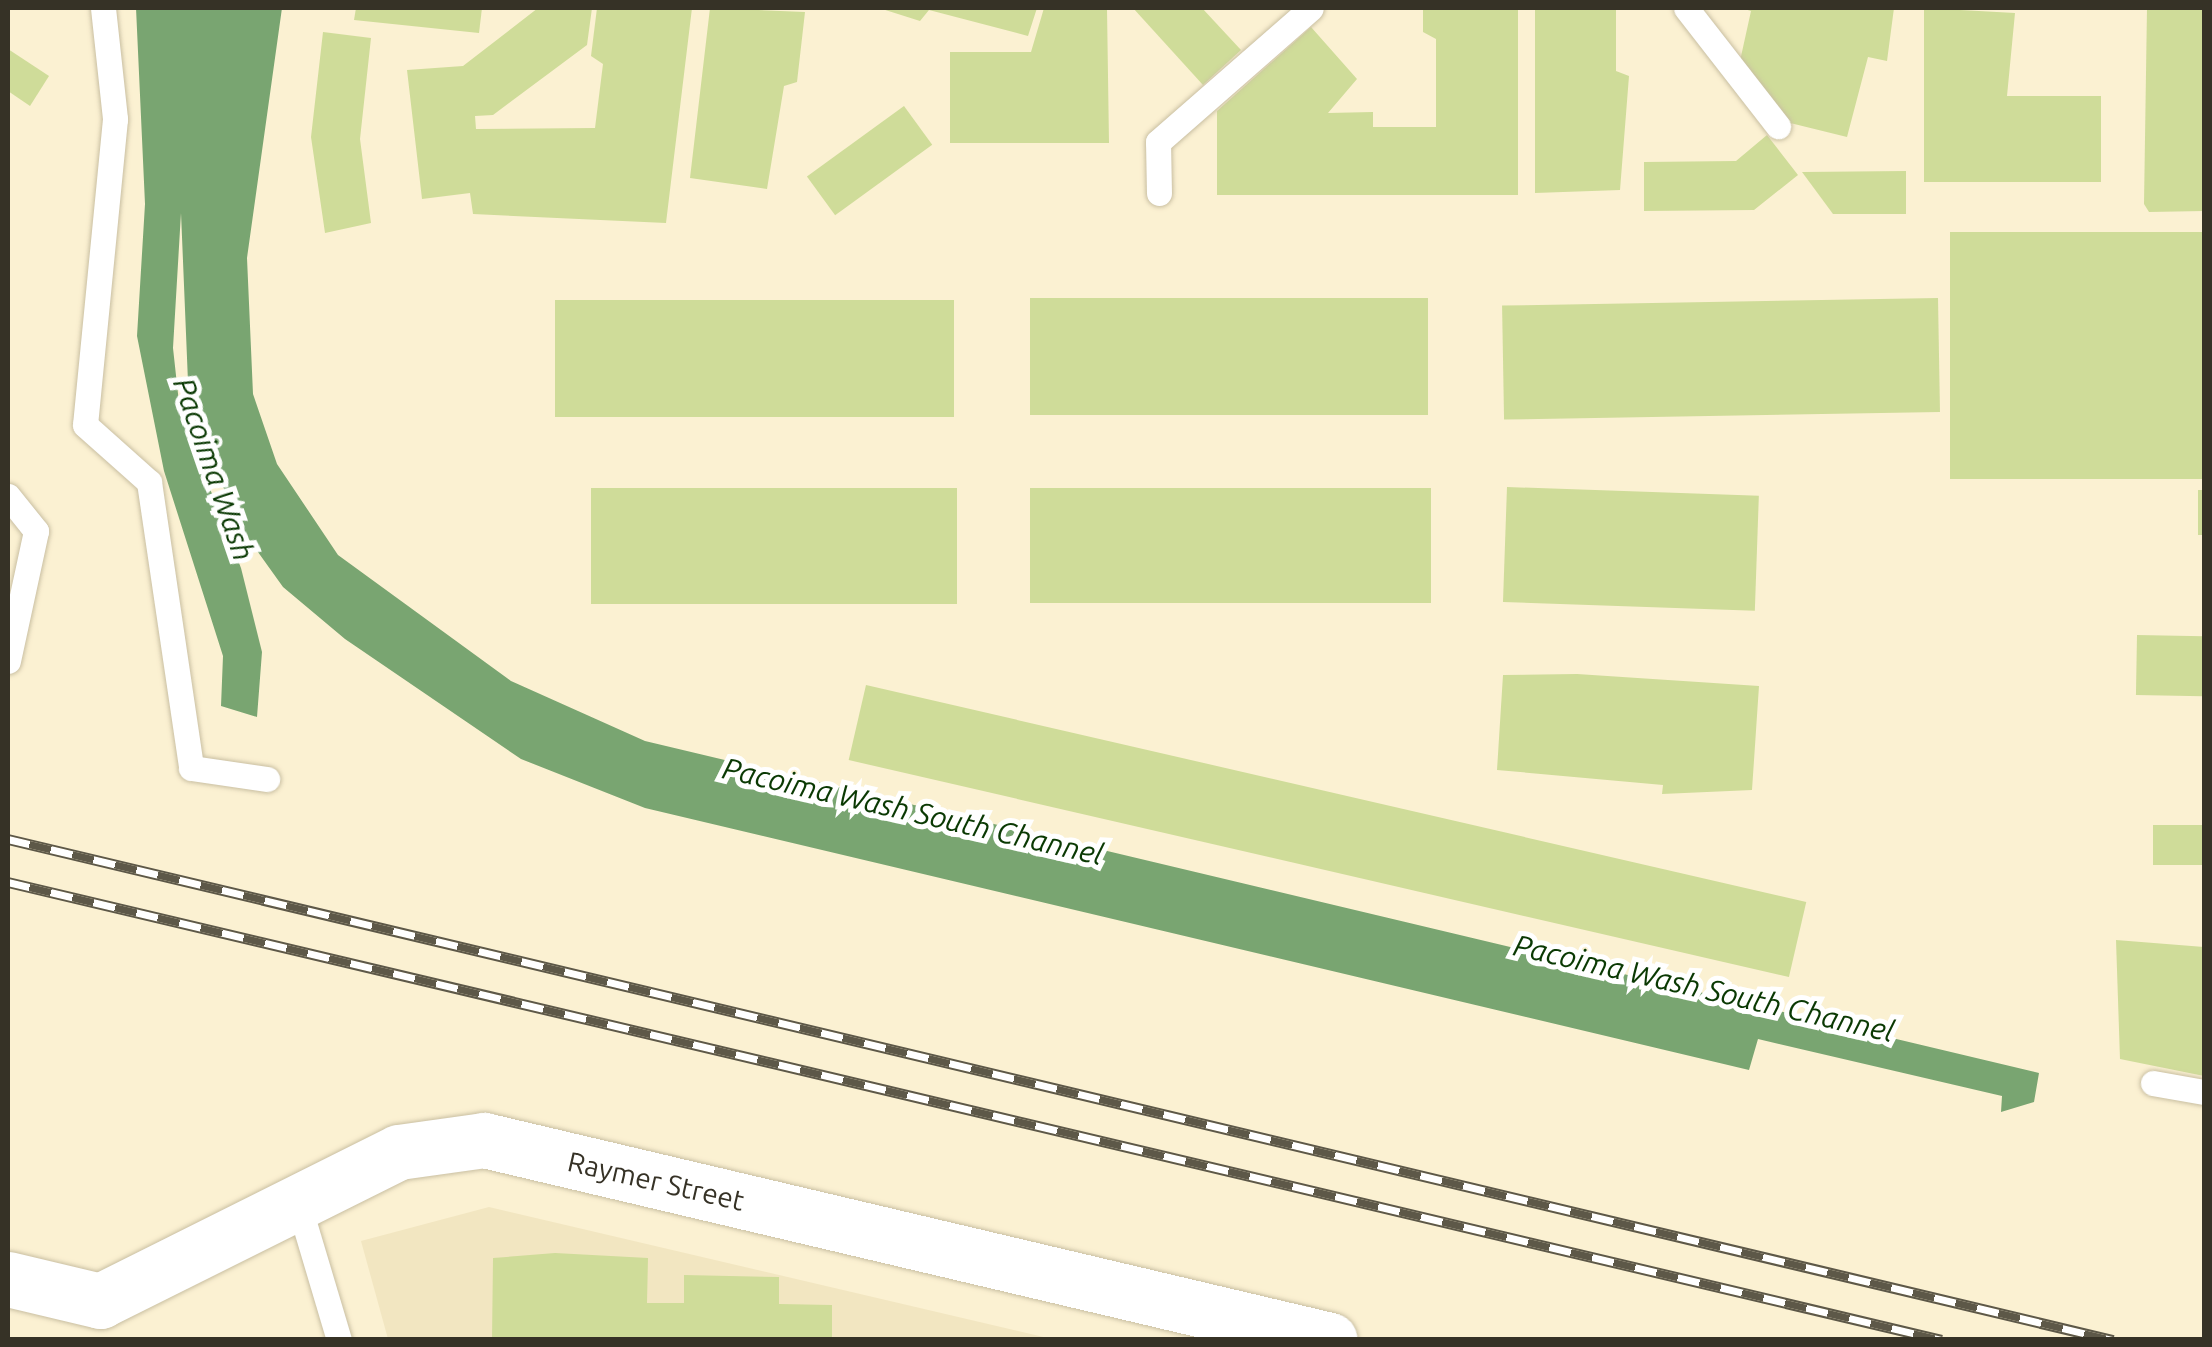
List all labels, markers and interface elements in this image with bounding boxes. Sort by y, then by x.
water label: Pacoima Wash [166,373,262,565]
water label: Pacoima Wash South Channel [719,750,1107,872]
water label: Pacoima Wash South Channel [1510,927,1898,1049]
street label: Raymer Street [564,1144,748,1218]

